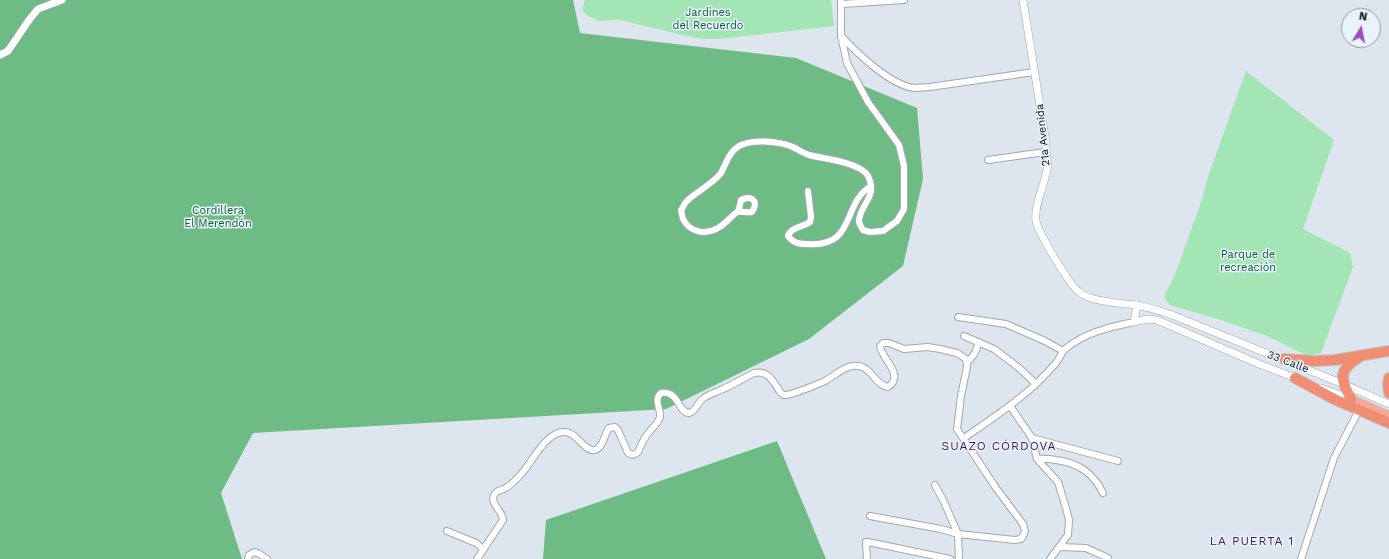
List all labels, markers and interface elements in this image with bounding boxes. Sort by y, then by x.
park label: Jardines del Recuerdo [673,6,743,32]
north arrow [1341,8,1381,48]
text: N [1358,10,1368,24]
street label: 21a Avenida [1033,103,1053,167]
park label: Cordillera El Merendón [184,204,252,230]
park label: Parque de recreación [1220,248,1276,274]
street label: 33 Calle [1265,348,1311,376]
district label: SUAZO CÓRDOVA [942,439,1056,453]
district label: LA PUERTA 1 [1210,534,1294,548]

